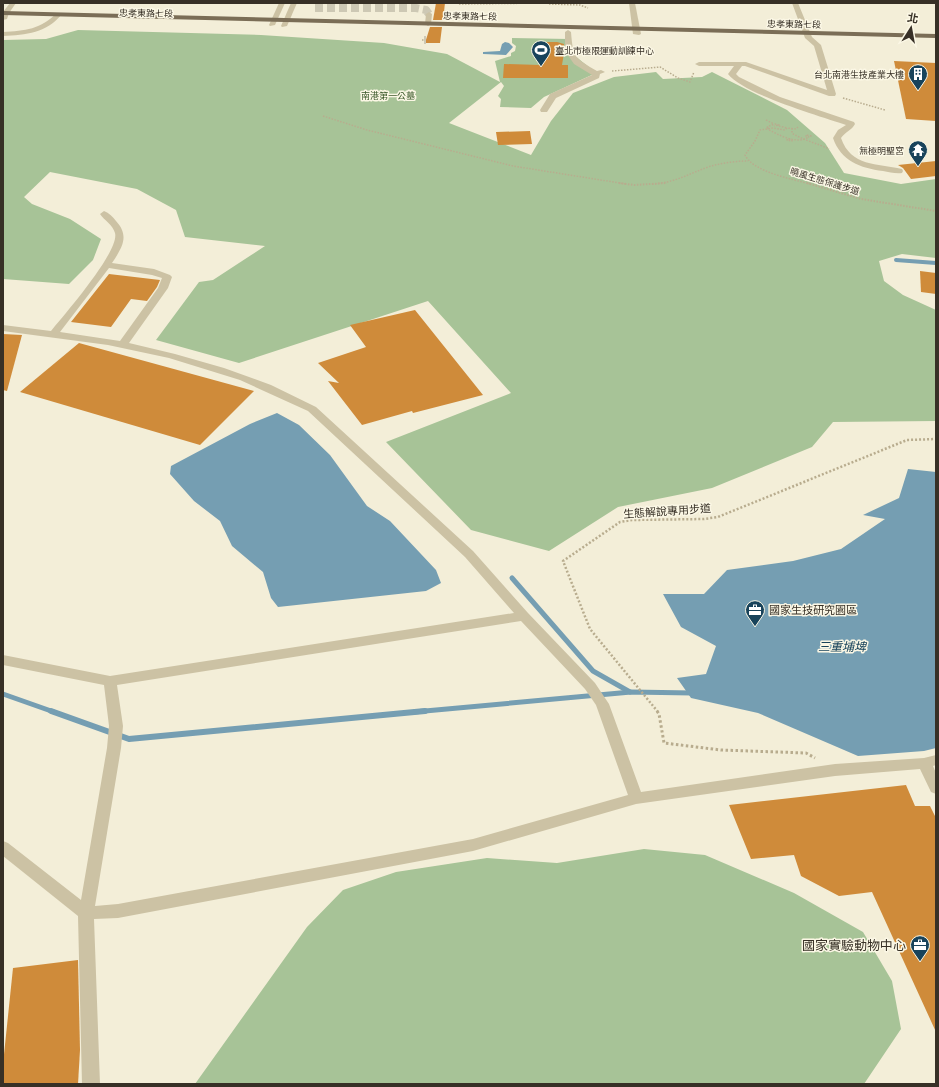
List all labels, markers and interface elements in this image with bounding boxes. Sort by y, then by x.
street label: 忠孝東路七段 [119,7,173,19]
north arrow [891,8,931,48]
street label: 忠孝東路七段 [443,10,497,22]
text: 北 [906,10,920,26]
street label: 忠孝東路七段 [767,18,821,30]
sports icon: 臺北市極限運動訓練中心 [530,39,552,67]
place label: 臺北市極限運動訓練中心 [555,45,654,56]
building icon: 台北南港生技產業大樓 [907,63,929,91]
place label: 台北南港生技產業大樓 [814,69,904,80]
park label: 南港第一公墓 [361,90,415,101]
temple icon: 無極明聖宮 [907,139,929,167]
place label: 無極明聖宮 [859,145,904,156]
street label: 曉風生態保護步道 [789,165,861,197]
street label: 生態解說專用步道 [623,501,711,521]
office icon: 國家生技研究園區 [744,599,766,627]
place label: 國家生技研究園區 [769,603,857,617]
water label: 三重埔埤 [818,639,868,654]
office icon: 國家實驗動物中心 [909,934,931,962]
place label: 國家實驗動物中心 [802,937,906,953]

